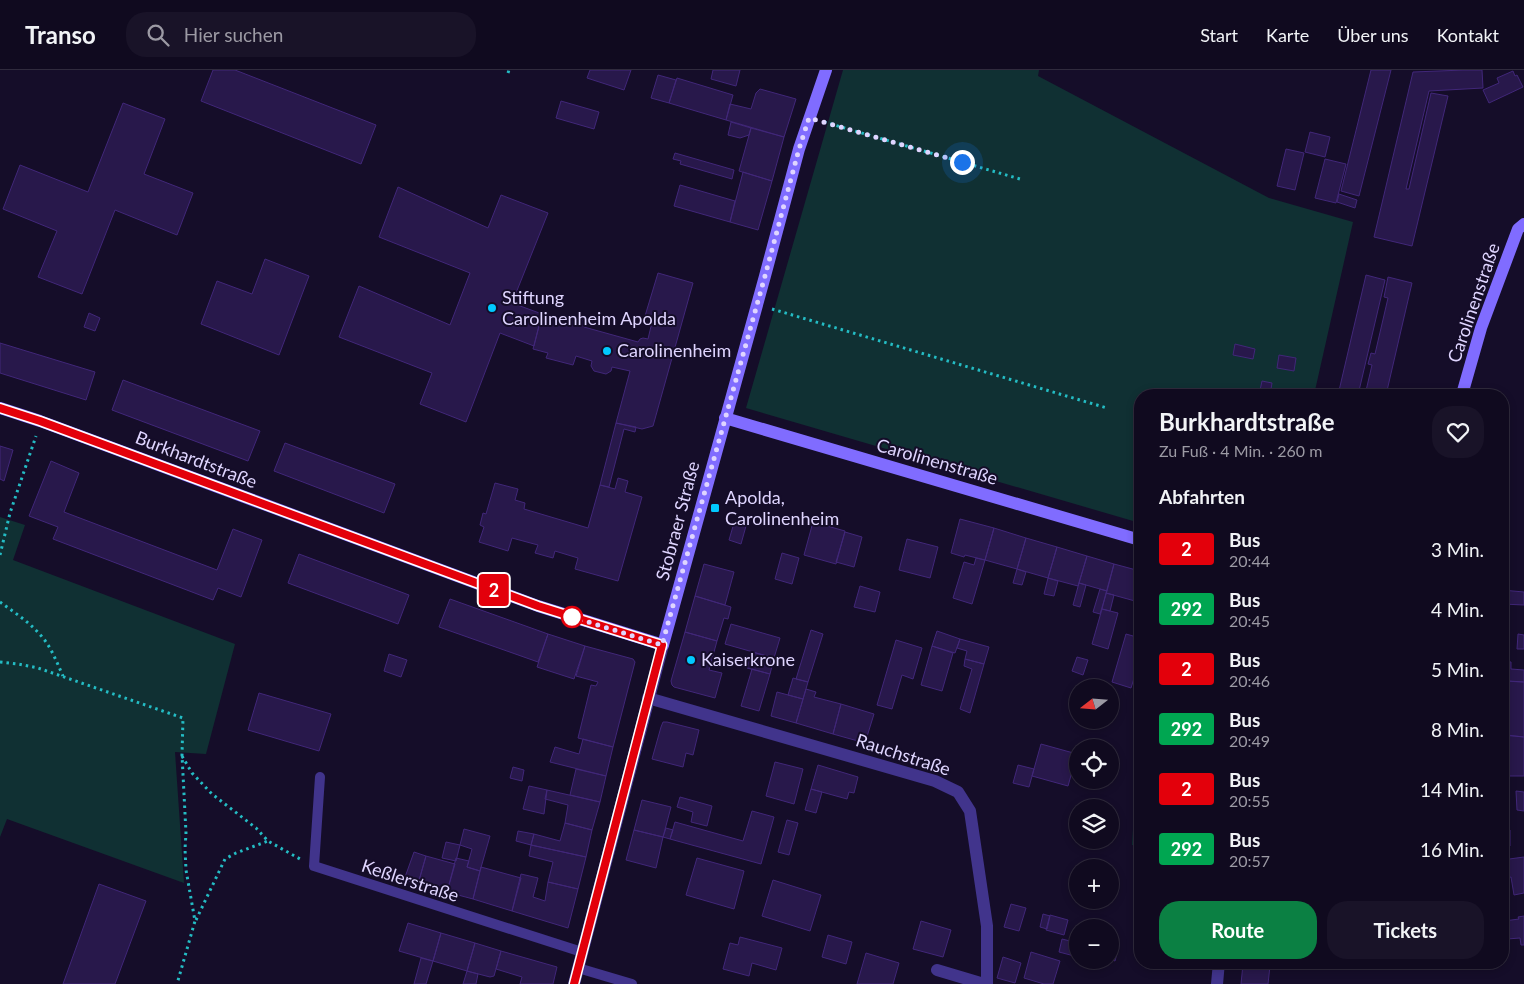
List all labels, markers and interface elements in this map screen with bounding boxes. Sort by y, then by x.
search box [126,12,476,57]
text: Transo [25,20,96,49]
icon: search [144,21,172,49]
text: Hier suchen [184,23,283,46]
text: Start [1200,24,1238,46]
text: Karte [1266,24,1309,46]
text: Über uns [1337,24,1409,46]
text: Kontakt [1437,24,1499,46]
your location [950,150,975,175]
street label: Carolinenstraße [1442,240,1504,365]
place label: Stiftung Carolinenheim Apolda [502,286,676,329]
marker: Stiftung Carolinenheim Apolda [486,302,498,314]
place label: Carolinenheim [617,339,731,361]
marker: Carolinenheim [601,345,613,357]
button: heart [1432,406,1484,458]
text: Burkhardtstraße [1159,407,1335,436]
street label: Burkhardtstraße [132,426,260,492]
street label: Carolinenstraße [874,433,1000,489]
text: Zu Fuß · 4 Min. · 260 m [1159,441,1322,460]
street label: Stobraer Straße [651,459,704,583]
text: Abfahrten [1159,485,1245,508]
place label: Apolda, Carolinenheim [725,486,839,529]
marker: Apolda, Carolinenheim [709,502,721,514]
text: Bus [1229,528,1260,551]
text: 2 [1181,538,1192,560]
text: 3 Min. [1431,538,1484,561]
text: 20:44 [1229,551,1270,570]
line badge: 2 [478,574,510,606]
text: 2 [489,579,499,601]
text: Bus [1229,588,1260,611]
text: 292 [1171,598,1202,620]
text: 4 Min. [1431,598,1484,621]
unlabelled marker [561,606,583,628]
text: 20:45 [1229,611,1270,630]
place label: Kaiserkrone [701,648,795,670]
text: Bus [1229,648,1260,671]
marker: Kaiserkrone [685,654,697,666]
text: 2 [1181,658,1192,680]
text: 5 Min. [1431,658,1484,681]
text: 20:46 [1229,671,1270,690]
north arrow [1069,679,1119,729]
map controls [1069,679,1119,969]
text: Bus [1229,708,1260,731]
text: 292 [1171,718,1202,740]
text: 8 Min. [1431,718,1484,741]
street label: Rauchstraße [853,728,953,780]
text: 20:49 [1229,731,1270,750]
button: locate [1069,739,1119,789]
text: Bus [1229,768,1260,791]
text: 2 [1181,778,1192,800]
text: 14 Min. [1420,778,1484,801]
text: 20:55 [1229,791,1270,810]
button: layers [1069,799,1119,849]
text: Bus [1229,828,1260,851]
text: 292 [1171,838,1202,860]
text: 16 Min. [1420,838,1484,861]
text: 20:57 [1229,851,1270,870]
street label: Keßlerstraße [359,854,462,906]
button: + [1069,859,1119,909]
button: Route [1159,901,1317,959]
button: Tickets [1327,901,1484,959]
button: − [1069,919,1119,969]

